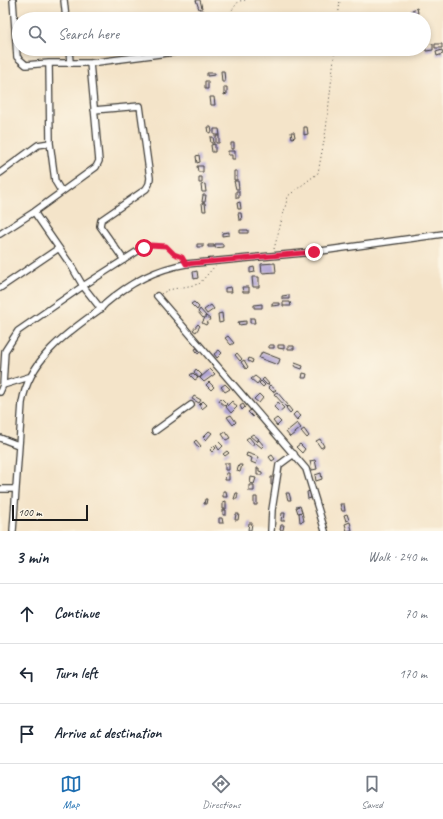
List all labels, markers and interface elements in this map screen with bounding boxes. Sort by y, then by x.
search box [12,12,431,56]
icon: search [26,23,48,45]
text: Search here [58,25,119,44]
route start [135,239,153,257]
route end [305,243,323,261]
scale bar [12,503,88,522]
text: 100 m [18,505,42,519]
text: 3 min [16,547,49,568]
text: Walk · 240 m [368,549,427,565]
icon: ahead [16,603,38,625]
text: Continue [54,604,99,623]
text: 70 m [405,606,427,622]
icon: left [16,663,38,685]
text: Turn left [54,664,97,683]
text: 170 m [399,666,427,682]
icon: arrive [16,723,38,745]
text: Arrive at destination [54,724,161,743]
tab: Map [60,773,82,811]
tab: Directions [202,773,241,811]
tab: Saved [361,773,383,811]

